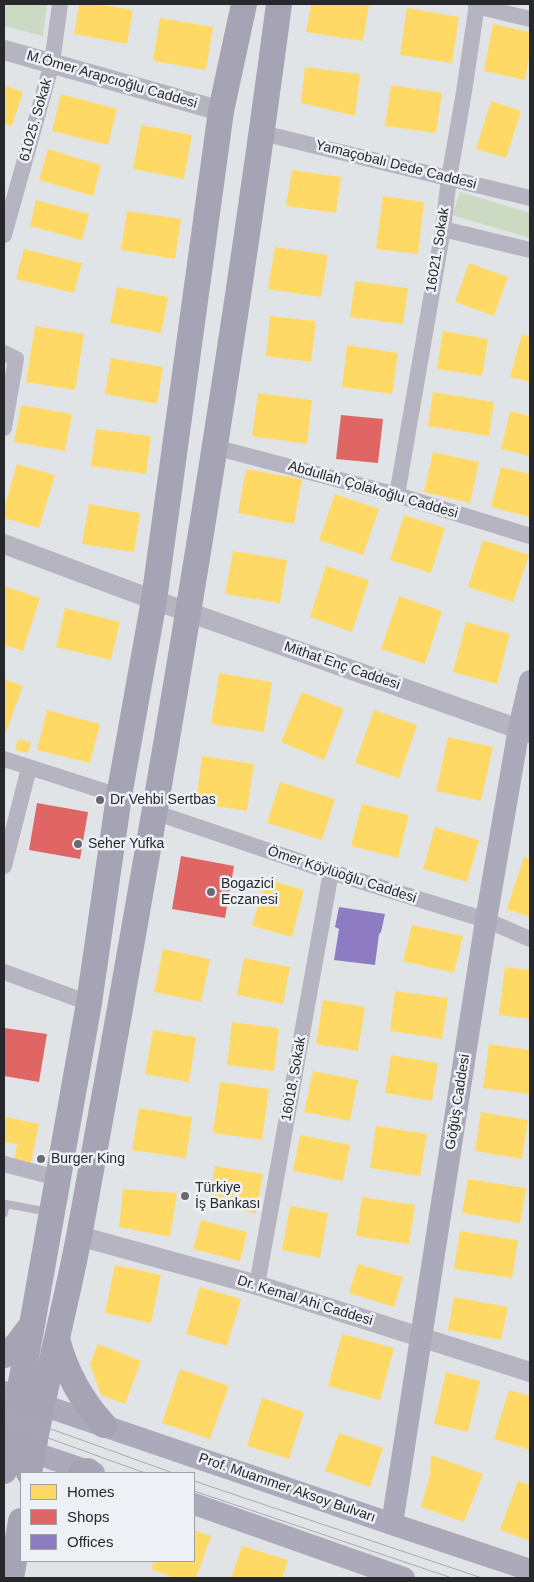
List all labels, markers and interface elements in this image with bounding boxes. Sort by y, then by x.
street label: M.Ömer Arapcıoğlu Caddesi [25,48,199,112]
street label: 61025. Sokak [16,77,56,163]
street label: Yamaçobalı Dede Caddesi [314,137,478,193]
street label: 16021. Sokak [423,206,453,294]
street label: Abdullah Çolakoğlu Caddesi [286,458,460,522]
street label: Mithat Enç Caddesi [282,638,402,694]
place label: Dr Vehbi Sertbas [110,792,216,808]
marker: Dr Vehbi Sertbas [94,794,106,806]
place label: Seher Yufka [88,836,164,852]
marker: Seher Yufka [72,838,84,850]
street label: Ömer Köylüoğlu Caddesi [265,843,419,907]
place label: Bogazici Eczanesi [221,876,278,909]
marker: Bogazici Eczanesi [205,886,217,898]
street label: 16018. Sokak [278,1035,310,1123]
street label: Göğüş Caddesi [442,1053,474,1151]
place label: Burger King [51,1151,125,1167]
marker: Burger King [35,1153,47,1165]
place label: Türkiye İş Bankası [195,1180,260,1212]
marker: Türkiye İş Bankası [179,1190,191,1202]
street label: Dr. Kemal Ahi Caddesi [235,1272,375,1330]
street label: Prof. Muammer Aksoy Bulvarı [196,1450,378,1526]
legend [20,1472,195,1562]
text: Homes [67,1483,115,1500]
text: Shops [67,1508,110,1525]
text: Offices [67,1533,113,1550]

